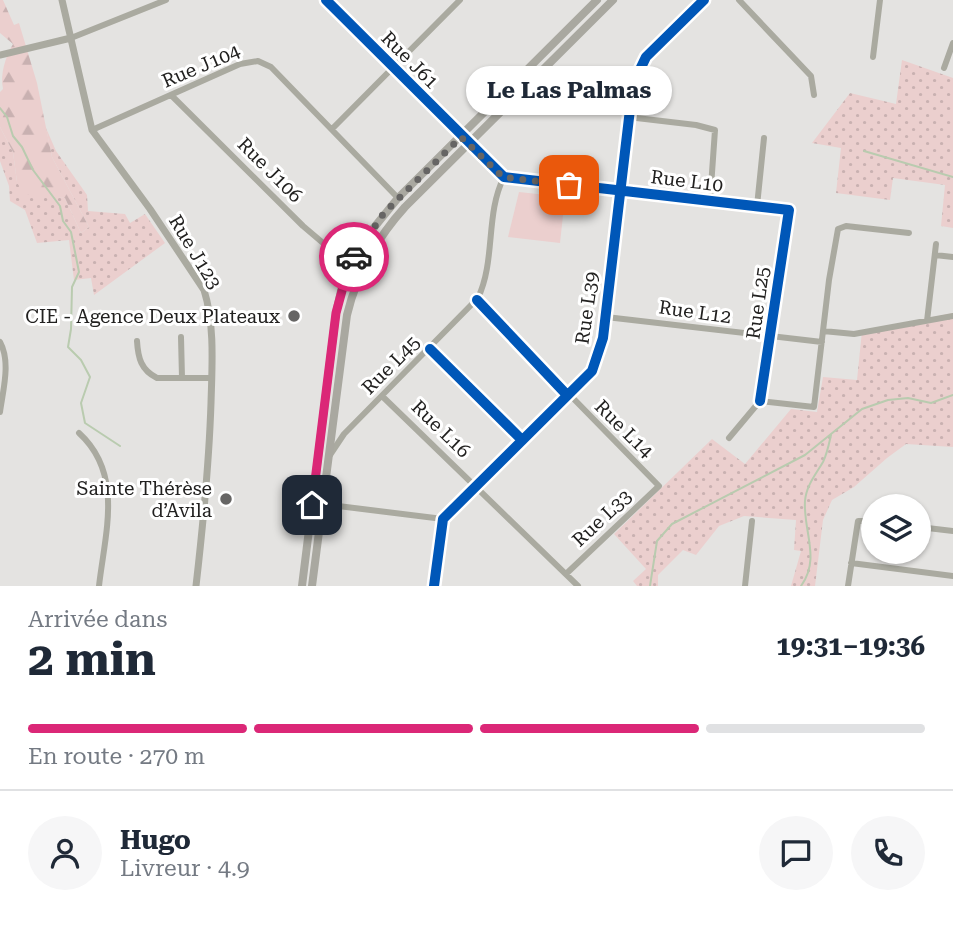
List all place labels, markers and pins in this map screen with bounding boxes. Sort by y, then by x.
callout: Le Las Palmas [466,66,672,115]
pin [539,155,599,215]
place label: CIE - Agence Deux Plateaux [25,305,280,328]
marker: CIE - Agence Deux Plateaux [286,308,302,324]
pin [282,475,342,535]
place label: Sainte Thérèse d’Avila [76,477,213,522]
marker: Sainte Thérèse d’Avila [218,491,234,507]

